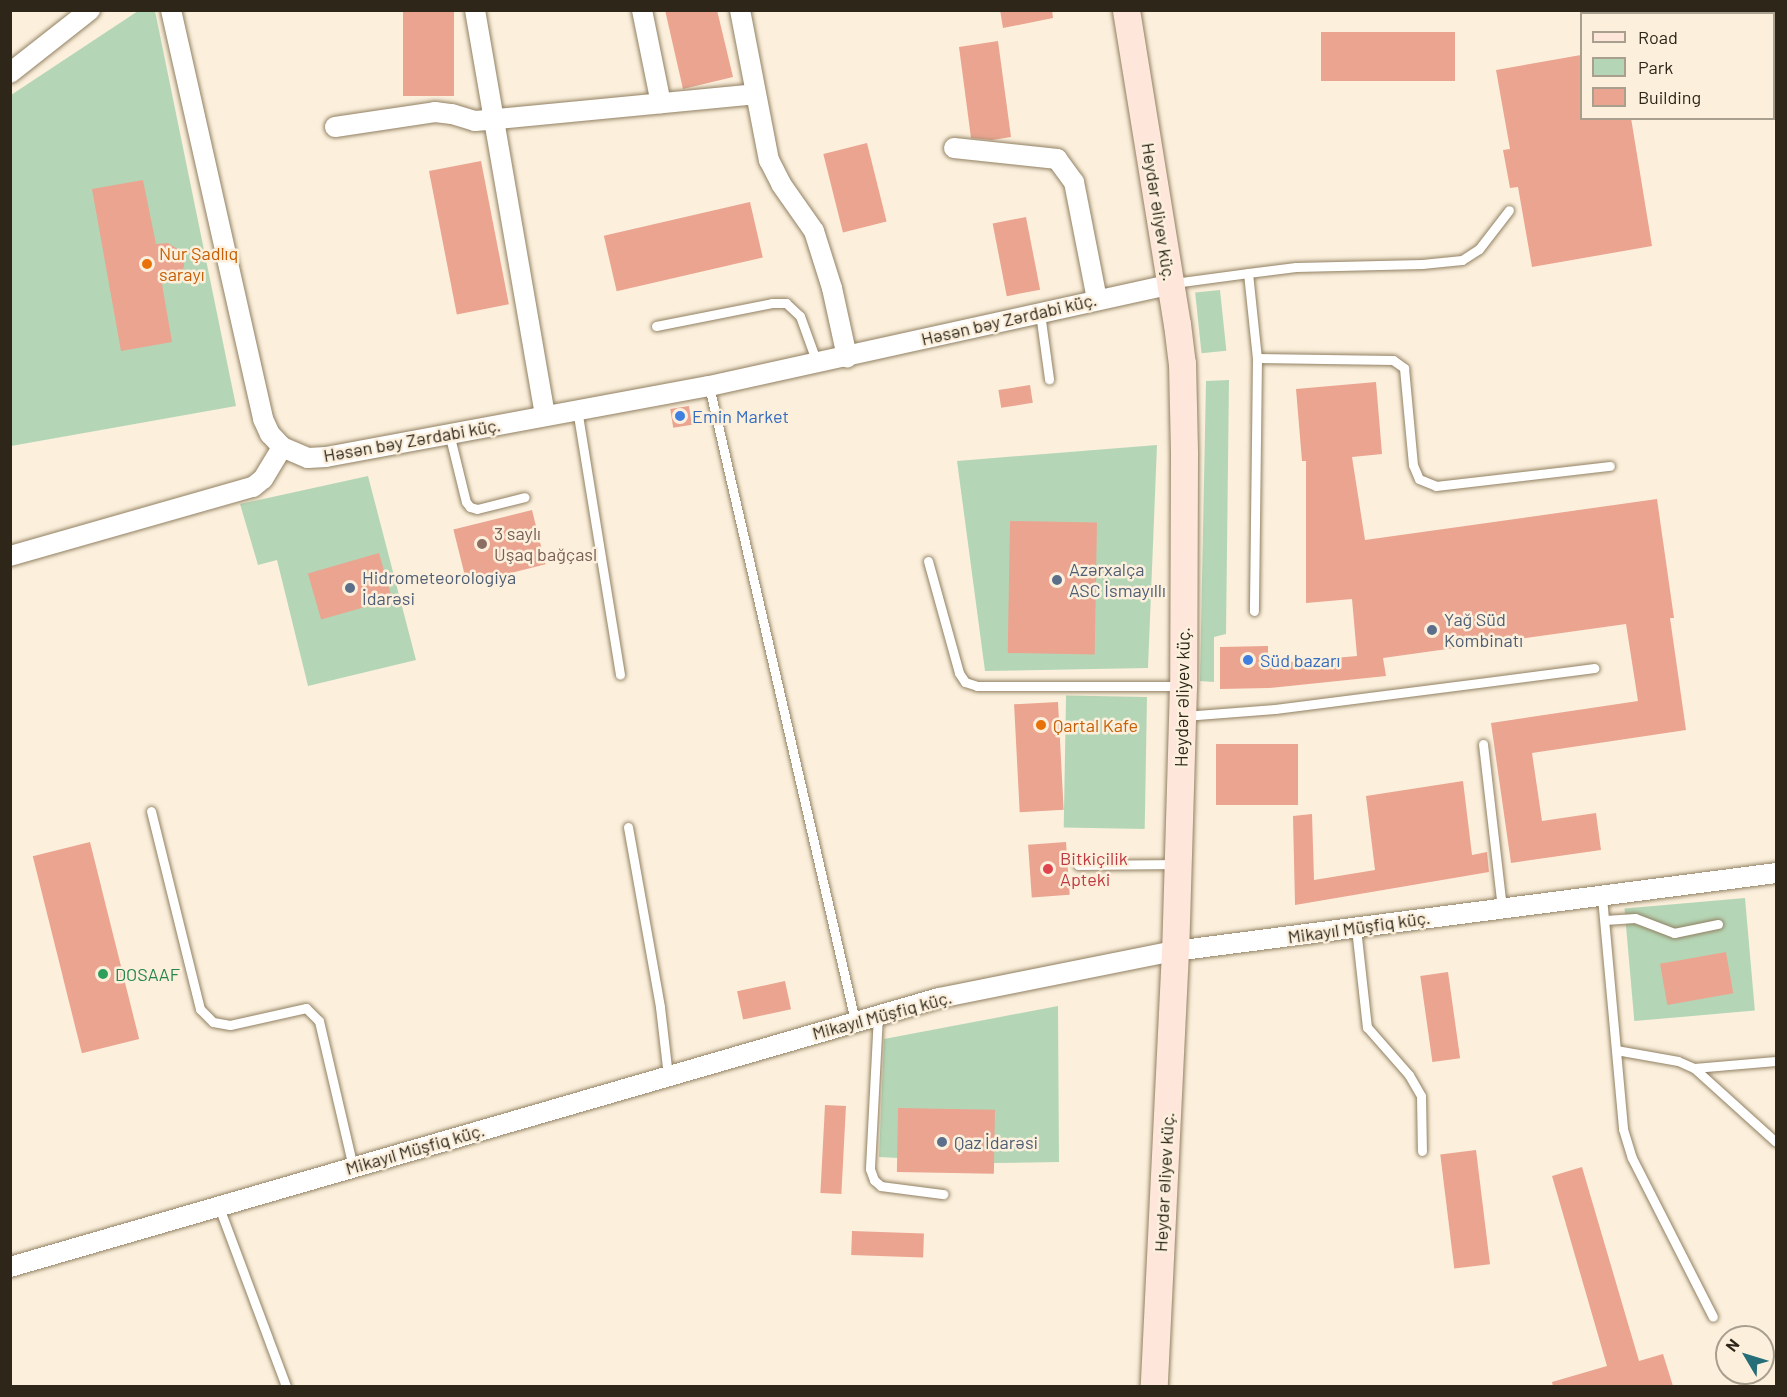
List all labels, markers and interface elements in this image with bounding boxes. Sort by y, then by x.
legend [1580,12,1775,120]
text: Road [1638,26,1678,48]
text: Park [1638,56,1673,78]
text: Building [1638,86,1701,108]
street label: Heydər Əliyev küç. [1137,141,1181,283]
place label: Nur Şadlıq sarayı [159,243,238,286]
marker: Nur Şadlıq sarayı [140,257,154,271]
street label: Həsən bəy Zərdabi küç. [919,288,1099,350]
place label: Emin Market [692,405,789,427]
marker: Emin Market [673,409,687,423]
street label: Həsən bəy Zərdabi küç. [322,414,502,466]
place label: 3 saylı Uşaq bağçasl [494,523,597,566]
marker: 3 saylı Uşaq bağçasl [475,537,489,551]
place label: Azərxalça ASC İsmayıllı [1069,559,1166,602]
place label: Hidrometeorologiya İdarəsi [362,567,516,610]
marker: Azərxalça ASC İsmayıllı [1050,573,1064,587]
marker: Hidrometeorologiya İdarəsi [343,581,357,595]
place label: Yağ Süd Kombinatı [1444,609,1523,652]
marker: Yağ Süd Kombinatı [1425,623,1439,637]
street label: Heydər Əliyev küç. [1170,627,1194,767]
place label: Süd bazarı [1260,649,1340,671]
marker: Süd bazarı [1241,653,1255,667]
place label: Qartal Kafe [1053,714,1138,736]
marker: Qartal Kafe [1034,718,1048,732]
place label: Bitkiçilik Apteki [1060,848,1128,890]
marker: Bitkiçilik Apteki [1041,862,1055,876]
street label: Mikayıl Müşfiq küç. [1286,906,1432,948]
place label: DOSAAF [115,963,180,985]
marker: DOSAAF [96,967,110,981]
street label: Mikayıl Müşfiq küç. [810,986,954,1044]
street label: Heydər Əliyev küç. [1150,1111,1178,1253]
street label: Mikayıl Müşfiq küç. [343,1119,487,1179]
place label: Qaz İdarəsi [954,1131,1038,1153]
marker: Qaz İdarəsi [935,1135,949,1149]
north arrow [1715,1325,1775,1385]
text: N [1721,1335,1743,1355]

